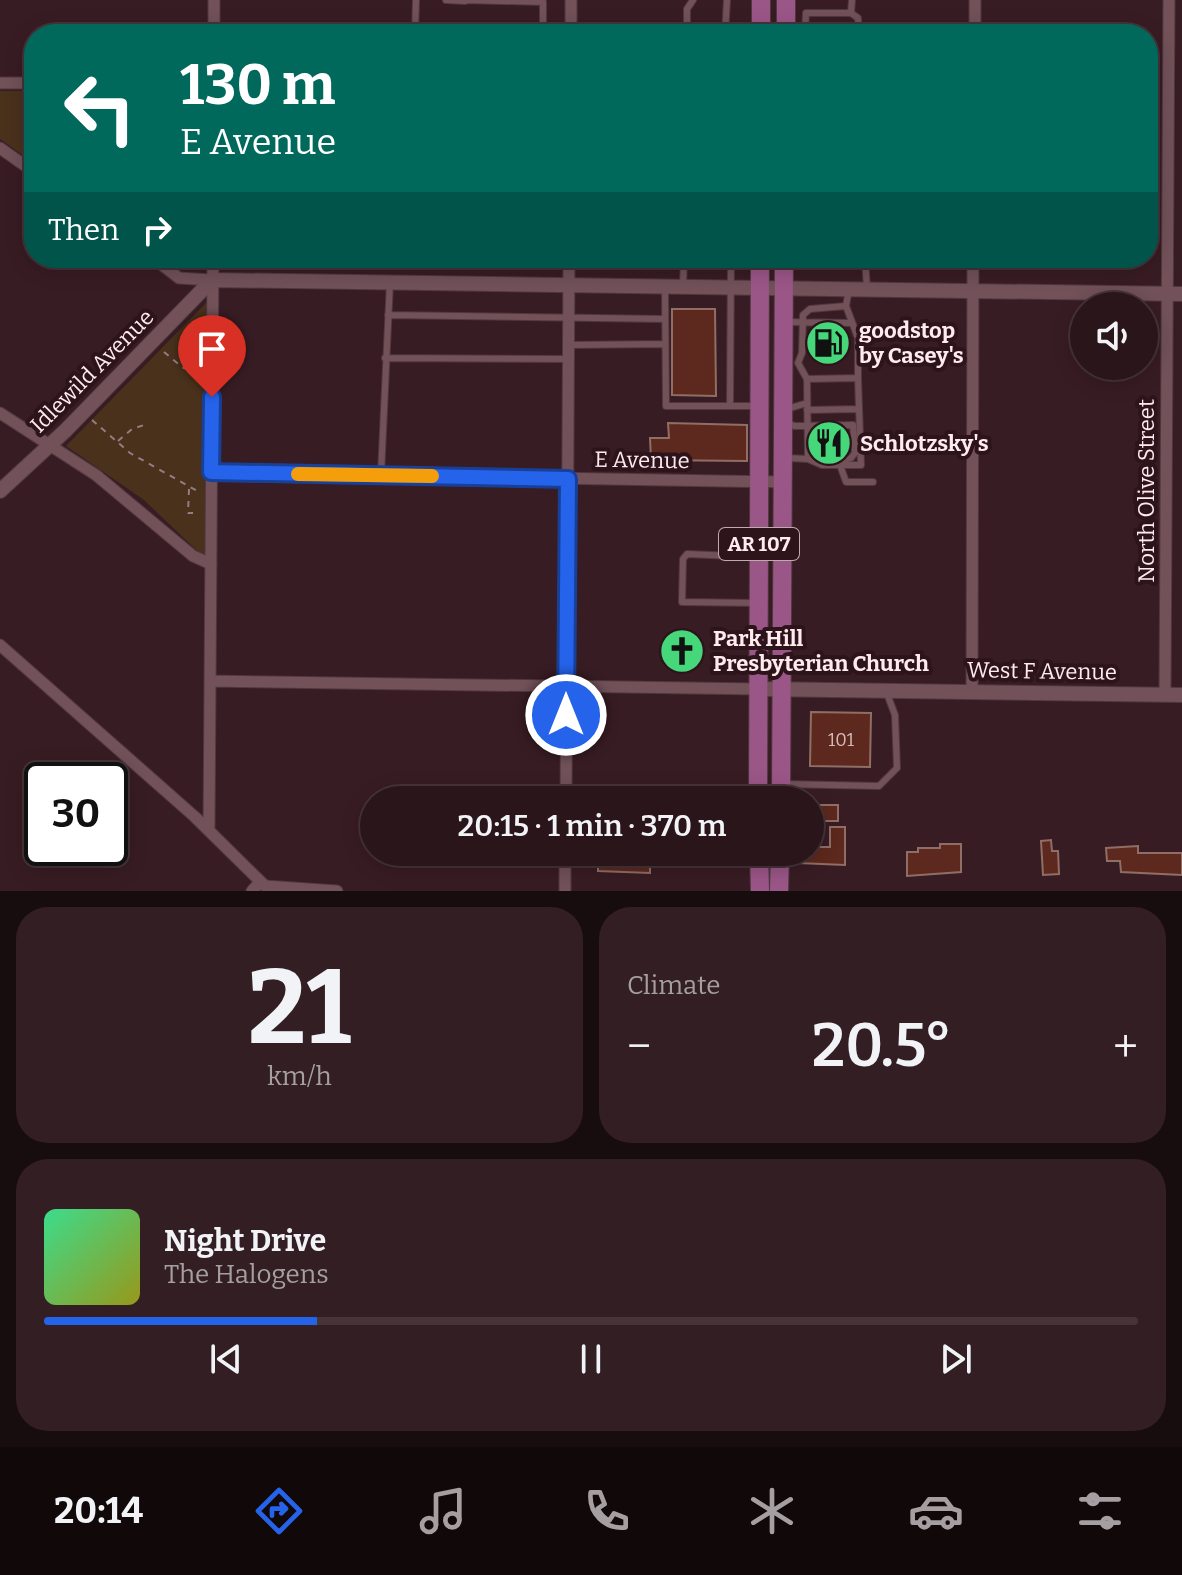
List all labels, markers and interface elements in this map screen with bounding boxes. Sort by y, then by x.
text: 130 m [180,52,336,119]
icon: left [48,56,152,160]
text: E Avenue [180,120,336,164]
icon: right [135,208,179,252]
text: Then [48,212,119,248]
map controls [1070,292,1158,380]
button: sound [1070,292,1158,380]
street label: Idlewild Avenue [25,304,159,438]
pin [178,315,246,397]
place label: goodstop by Casey's [859,317,964,369]
fuel station icon: goodstop by Casey's [804,319,852,367]
icon: arrive [190,327,234,371]
street label: North Olive Street [1133,399,1160,583]
restaurant icon: Schlotzsky's [805,419,853,467]
place label: Schlotzsky's [860,430,989,457]
street label: E Avenue [594,446,690,474]
road number: AR 107 [719,528,799,560]
place label: Park Hill Presbyterian Church [713,625,929,677]
church icon: Park Hill Presbyterian Church [658,627,706,675]
street label: West F Avenue [967,656,1117,686]
position arrow [524,673,608,757]
house number: 101 [828,729,855,751]
speed limit sign: 30 [24,762,128,866]
text: 20:15 · 1 min · 370 m [458,808,726,844]
text: 21 [248,946,351,1071]
text: Climate [627,970,721,1001]
text: 20.5° [812,1010,952,1082]
text: − [627,1020,651,1073]
text: + [1113,1020,1138,1073]
text: km/h [267,1061,332,1092]
text: Night Drive [164,1223,326,1259]
text: The Halogens [164,1259,329,1290]
icon: previous [204,1337,248,1381]
icon: pause [569,1337,613,1381]
icon: next [934,1337,978,1381]
icon: directions [251,1483,307,1539]
icon: music [415,1483,471,1539]
icon: phone [579,1483,635,1539]
icon: climate [744,1483,800,1539]
icon: car [908,1483,964,1539]
icon: filters [1072,1483,1128,1539]
text: 20:14 [54,1489,143,1533]

